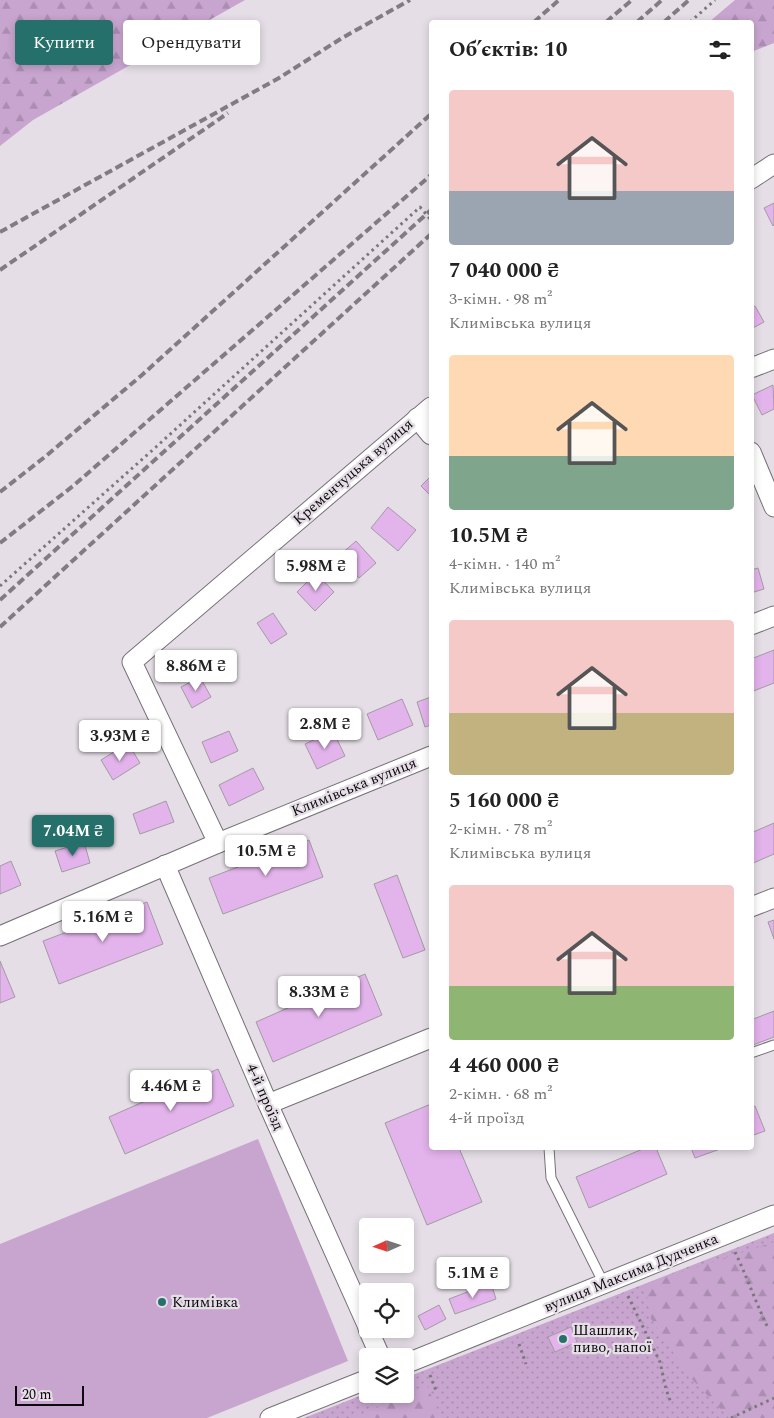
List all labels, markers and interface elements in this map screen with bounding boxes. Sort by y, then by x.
chip: Купити [15,20,113,65]
chip: Орендувати [123,20,260,65]
text: Об’єктів: 10 [449,34,568,66]
icon: filters [706,36,734,64]
icon: home [547,123,637,213]
text: 7 040 000 ₴ [449,255,559,287]
text: 3-кімн. · 98 m² [449,287,552,311]
text: Климівська вулиця [449,311,591,335]
icon: home [547,388,637,478]
street label: Кременчуцька вулиця [288,413,418,531]
text: 10.5M ₴ [449,520,528,552]
pin: 5.98M ₴ [270,550,362,592]
text: 4-кімн. · 140 m² [449,552,560,576]
text: 5.98M ₴ [286,554,346,578]
text: Климівська вулиця [449,576,591,600]
pin: 8.86M ₴ [150,650,242,692]
icon: home [547,653,637,743]
text: 8.86M ₴ [166,654,226,678]
pin: 2.8M ₴ [284,708,366,750]
text: 2.8M ₴ [299,712,351,736]
pin: 3.93M ₴ [74,720,166,762]
text: 3.93M ₴ [90,724,150,748]
street label: Климівська вулиця [288,751,420,823]
text: 5 160 000 ₴ [449,785,559,817]
pin: 7.04M ₴ [27,814,119,857]
text: 2-кімн. · 78 m² [449,817,552,841]
text: 7.04M ₴ [43,819,103,843]
pin: 10.5M ₴ [220,834,312,877]
text: 10.5M ₴ [236,839,296,863]
text: Климівська вулиця [449,841,591,865]
pin: 5.16M ₴ [57,900,149,943]
text: 5.16M ₴ [73,905,133,929]
icon: home [547,918,637,1008]
pin: 8.33M ₴ [273,976,365,1018]
text: 8.33M ₴ [289,980,349,1004]
text: 4 460 000 ₴ [449,1050,559,1082]
street label: 4-й проїзд [240,1060,290,1134]
pin: 4.46M ₴ [125,1070,217,1112]
text: 4.46M ₴ [141,1074,201,1098]
text: 2-кімн. · 68 m² [449,1082,552,1106]
text: 4-й проїзд [449,1106,524,1130]
north arrow [359,1218,414,1272]
map controls [359,1218,414,1403]
street label: вулиця Максима Дудченка [540,1227,722,1319]
pin: 5.1M ₴ [432,1256,514,1299]
text: 5.1M ₴ [447,1261,499,1285]
button: locate [359,1283,414,1338]
place label: Климівка [172,1291,239,1314]
marker: Климівка [156,1296,168,1308]
place label: Шашлик, пиво, напої [573,1319,652,1359]
marker: Шашлик, пиво, напої [557,1333,569,1345]
button: layers [359,1348,414,1403]
scale bar [15,1383,84,1406]
text: 20 m [22,1384,52,1405]

